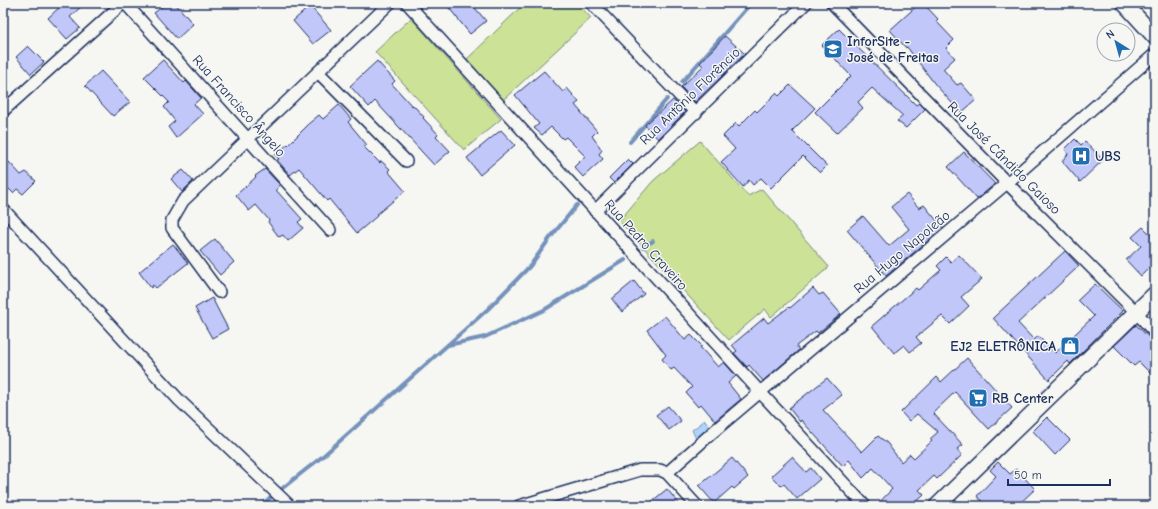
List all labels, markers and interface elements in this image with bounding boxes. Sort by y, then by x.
north arrow [1096,22,1136,62]
text: N [1104,27,1117,42]
place label: InforSite - José de Freitas [847,33,939,66]
school or university icon: InforSite - José de Freitas [822,38,844,60]
street label: Rua Antônio Florêncio [636,44,744,148]
street label: Rua Francisco Ângelo [189,52,289,160]
street label: Rua José Cândido Gaioso [944,98,1064,218]
hospital icon: UBS [1070,145,1092,167]
place label: UBS [1095,148,1121,165]
street label: Rua Pedro Craveiro [601,196,691,294]
street label: Rua Hugo Napoleão [851,207,953,297]
shop icon: EJ2 ELETRÔNICA [1059,335,1081,357]
place label: EJ2 ELETRÔNICA [950,338,1056,355]
supermarket icon: RB Center [967,387,989,409]
place label: RB Center [992,390,1054,407]
scale bar [1008,461,1110,487]
text: 50 m [1014,468,1042,482]

